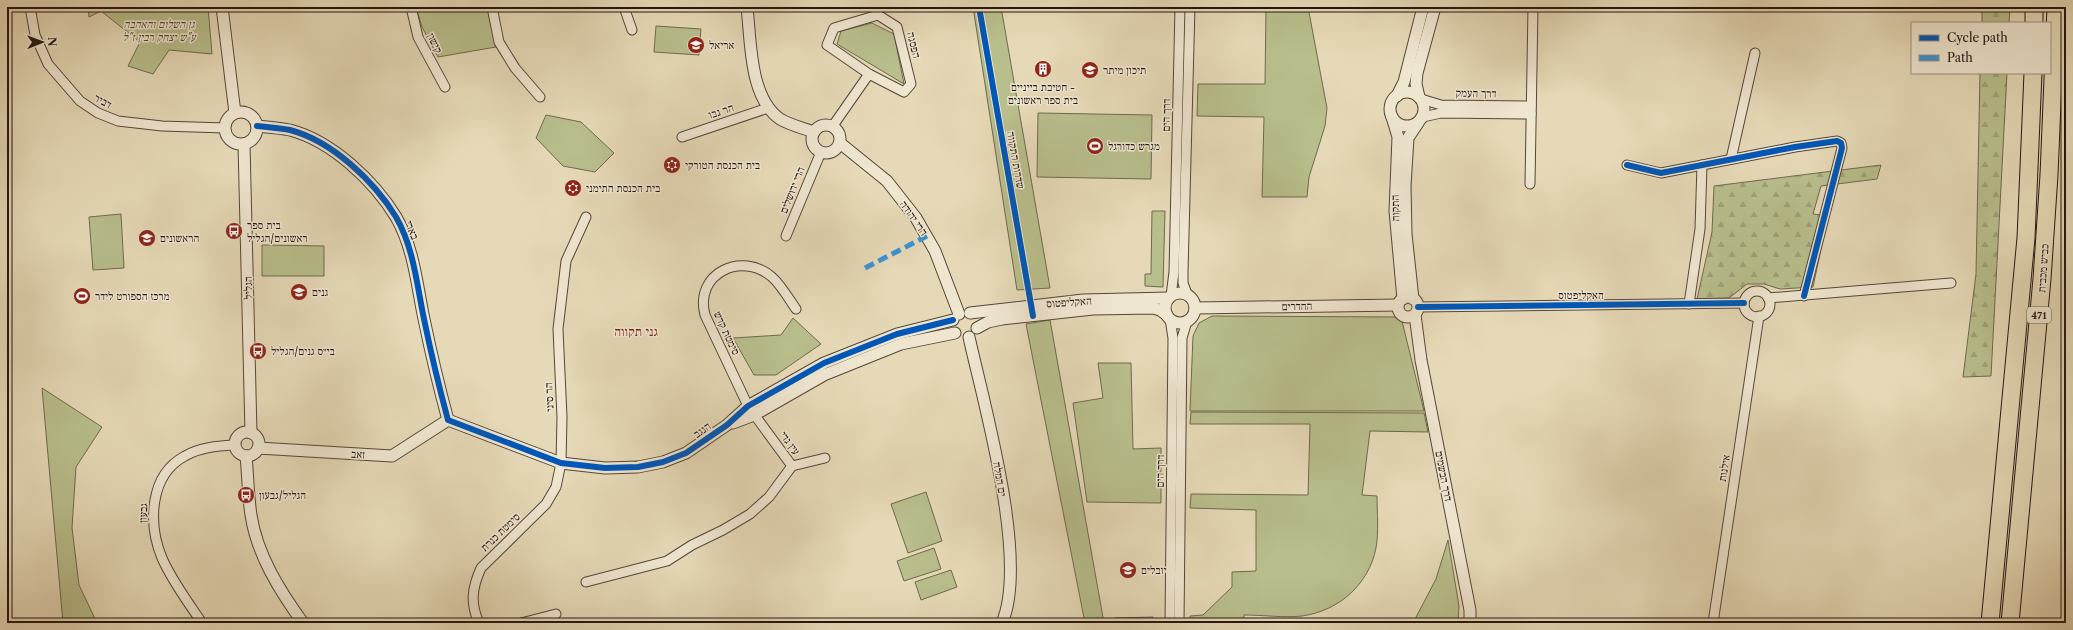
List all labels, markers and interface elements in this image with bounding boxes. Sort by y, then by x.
park label: גן השלום והאהבה ע"ש יצחק רבין ז"ל [122,17,197,44]
north arrow [22,22,62,62]
legend [1911,22,2051,74]
street label: הפסגה [904,30,924,60]
text: Cycle path [1947,30,2008,45]
street label: קישון [424,31,446,56]
school or university icon: אריאל [686,35,706,55]
text: N [45,37,59,47]
place label: אריאל [709,38,734,52]
text: Path [1947,50,1973,65]
building icon: חטיבת בייניים - בית ספר ראשונים [1033,59,1053,79]
school or university icon: תיכון מיתר [1080,60,1100,80]
place label: תיכון מיתר [1103,63,1146,77]
place label: חטיבת בייניים - בית ספר ראשונים [1008,80,1078,107]
street label: דרך העמק [1455,86,1497,100]
street label: דביר [92,91,114,111]
street label: דרך הים [1159,98,1173,132]
street label: הר נבו [706,100,736,122]
street label: שדרות התקווה [1004,130,1028,190]
sports icon: מגרש כדורגל [1085,136,1105,156]
place label: מגרש כדורגל [1108,139,1160,153]
synagogue icon: בית הכנסת הטורקי [662,155,682,175]
place label: בית הכנסת הטורקי [685,158,760,172]
street label: הרי ירושלים [776,164,808,215]
synagogue icon: בית הכנסת התימני [563,178,583,198]
place label: בית הכנסת התימני [586,181,660,195]
street label: התקוה [1388,195,1402,221]
street label: הרי יהודה [897,198,931,238]
place label: בית ספר ראשונים/הגליל [247,218,308,245]
street label: בארי [402,218,422,242]
bus stop icon: בית ספר ראשונים/הגליל [224,221,244,241]
school or university icon: הראשונים [137,228,157,248]
place label: הראשונים [160,231,199,245]
street label: כביש מכבית [2034,243,2052,293]
street label: הגליל [241,276,255,300]
school or university icon: גנים [289,282,309,302]
place label: גנים [312,285,329,299]
sports icon: מרכז הספורט לידר [72,286,92,306]
street label: האקליפטוס [1558,288,1604,302]
place label: מרכז הספורט לידר [95,289,170,303]
street label: האקליפטוס [1046,293,1092,311]
street label: ההדרים [1282,299,1313,313]
road number: 471 [2027,307,2051,323]
street label: סימטת קדש [711,309,743,358]
district label: גני תקווה [614,323,658,339]
bus stop icon: בי״ס גנים/הגליל [248,341,268,361]
place label: בי״ס גנים/הגליל [271,344,335,358]
street label: הר סיני [541,382,557,412]
street label: הנגב [690,419,714,441]
street label: עין גדי [777,429,803,457]
street label: זאב [351,447,366,461]
street label: דרך הבשמים [1432,450,1456,502]
street label: אילנות [1715,453,1733,482]
street label: דרך הים [1153,454,1167,488]
street label: ים המלח [990,461,1010,497]
bus stop icon: הגליל/גבעון [236,485,256,505]
place label: הגליל/גבעון [259,488,306,502]
street label: גבעון [135,502,151,523]
street label: סימטת כנרת [477,509,523,554]
school or university icon: יובלים [1118,560,1138,580]
place label: יובלים [1141,563,1167,577]

